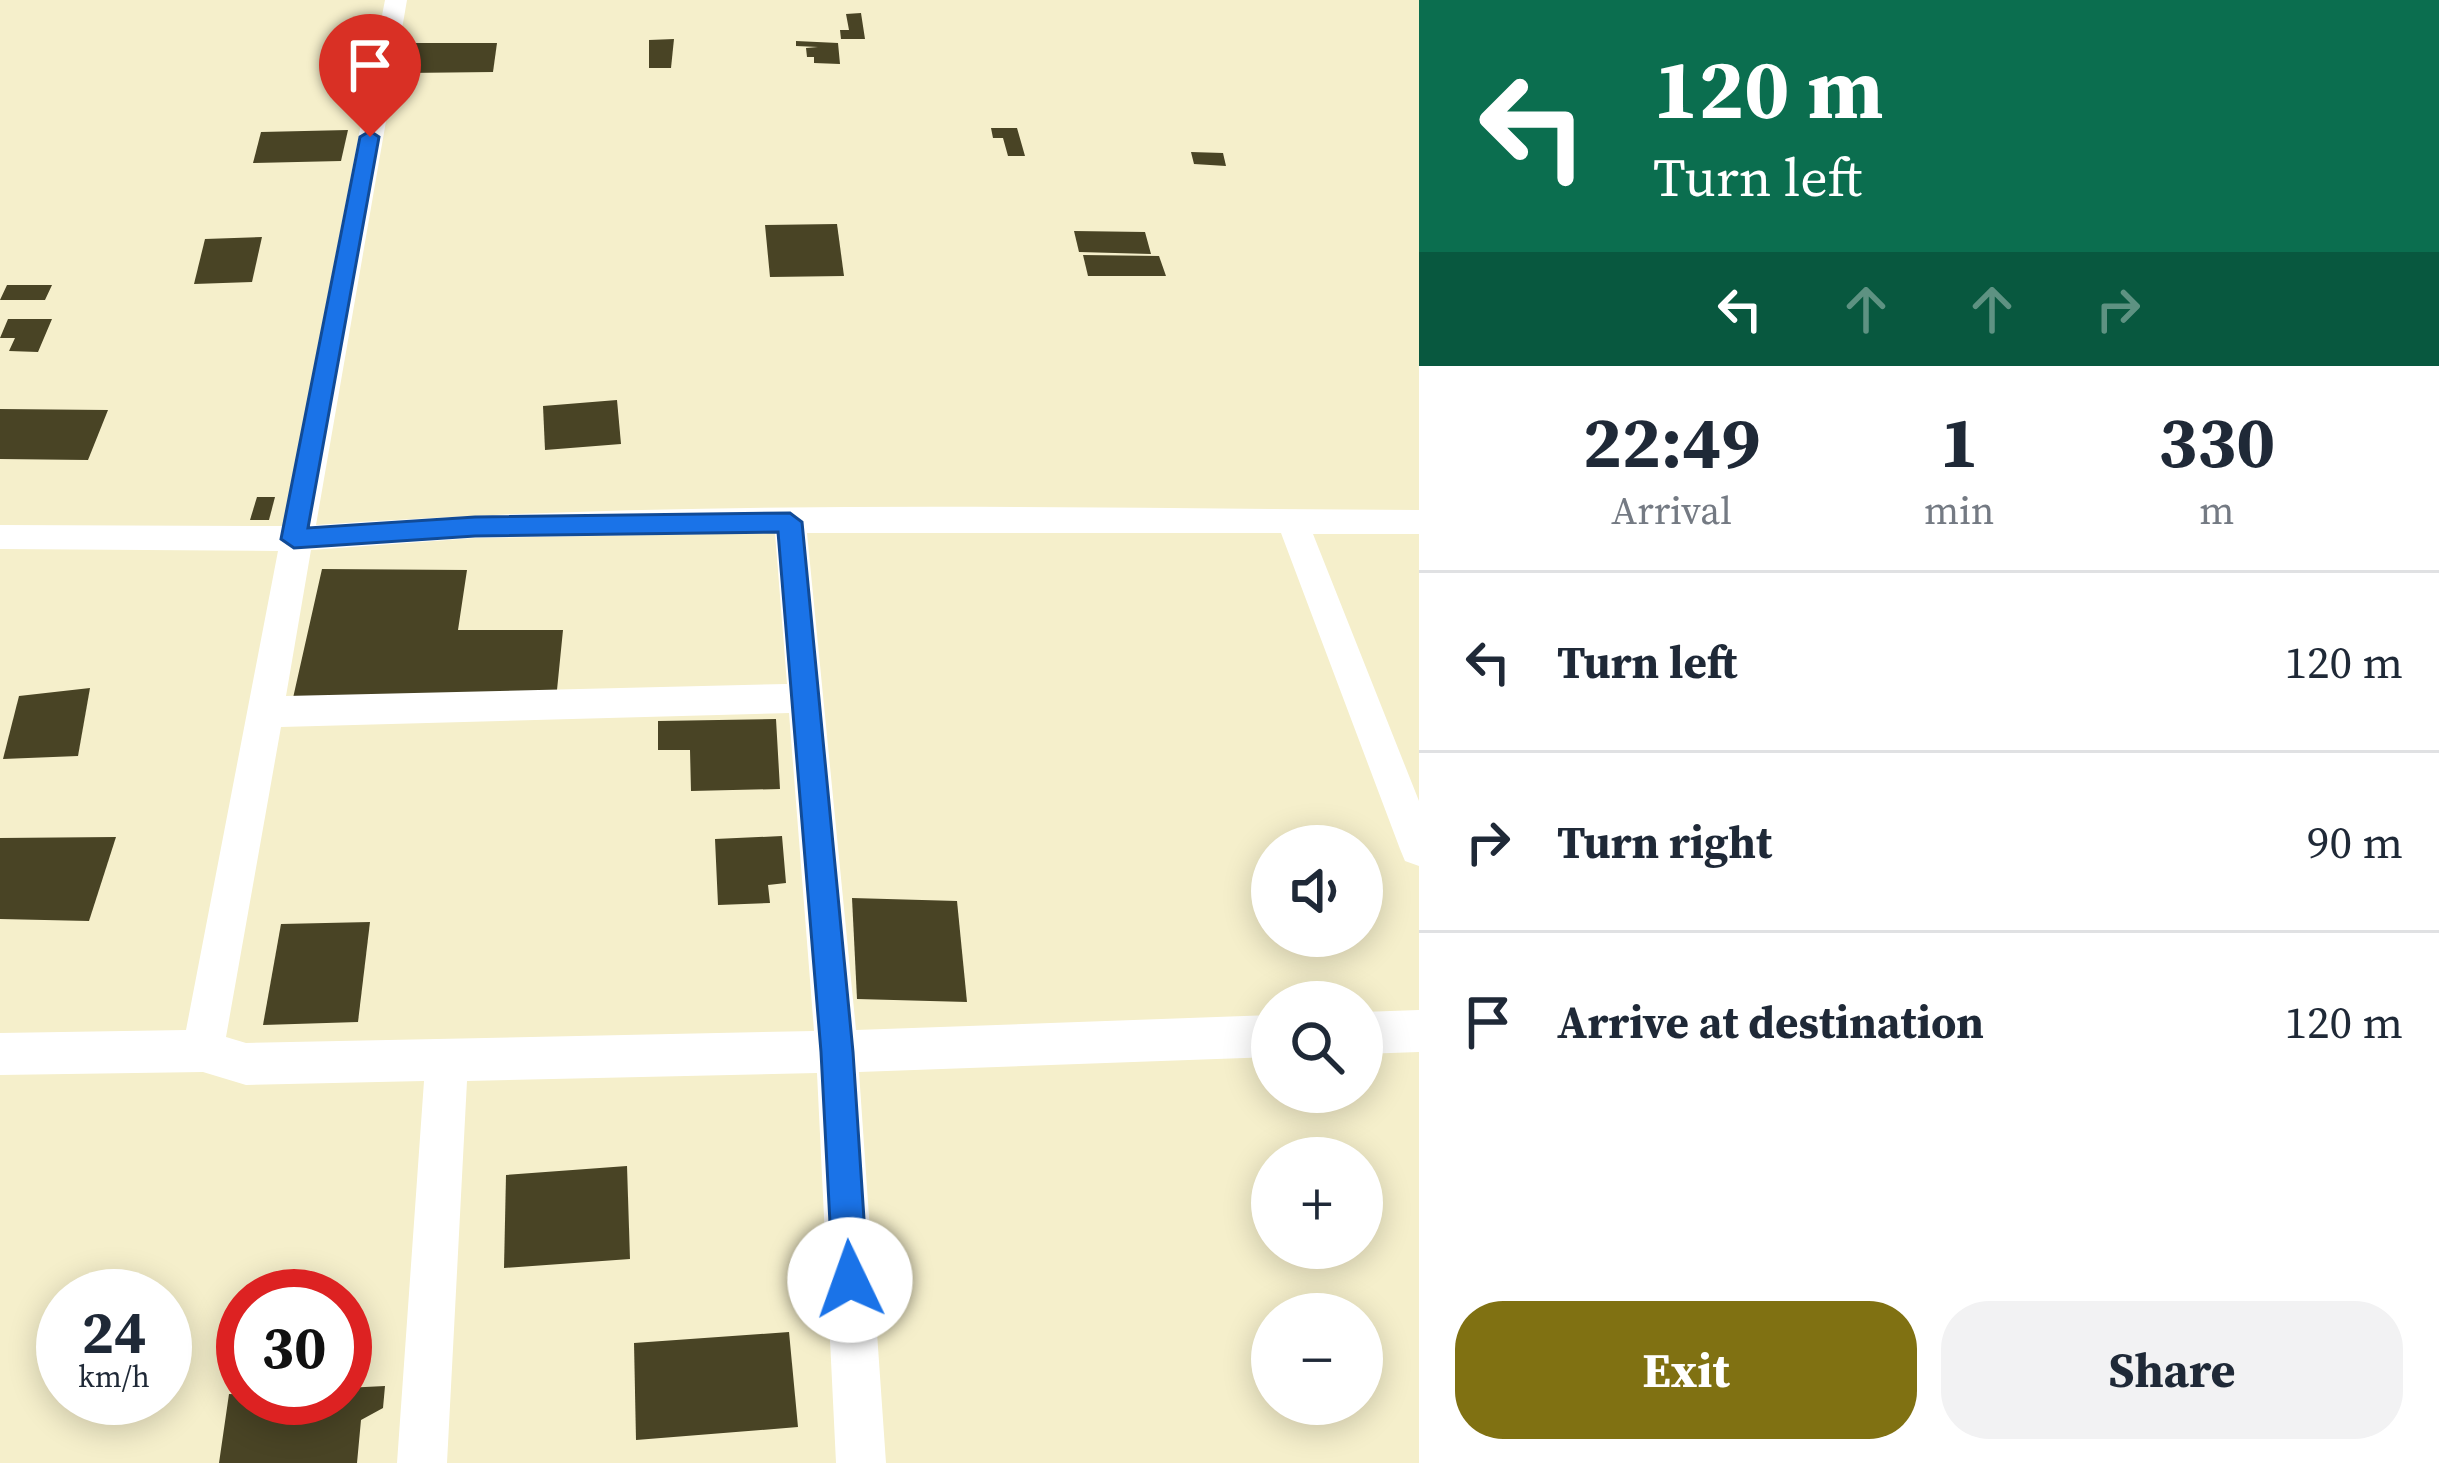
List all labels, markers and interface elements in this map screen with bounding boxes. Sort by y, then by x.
pin [319,14,421,137]
text: 120 m [1653,31,1884,146]
icon: arrive [337,32,403,98]
icon: left [1455,48,1611,204]
text: Turn left [1653,140,1862,214]
icon: left [1707,276,1773,342]
icon: ahead [1833,276,1899,342]
icon: ahead [1959,276,2025,342]
icon: right [2085,276,2151,342]
text: 22:49 [1583,392,1760,491]
text: 1 [1940,392,1979,491]
text: 330 [2158,392,2275,491]
text: Arrival [1611,484,1732,537]
text: min [1924,484,1995,537]
text: m [2199,484,2234,537]
icon: left [1455,629,1521,695]
text: Turn left [1557,631,1737,693]
text: 120 m [2284,631,2403,693]
icon: right [1455,809,1521,875]
text: Turn right [1557,811,1772,873]
text: 90 m [2307,811,2403,873]
map controls [1251,825,1383,1425]
button: sound [1251,825,1383,957]
button: search [1251,981,1383,1113]
icon: arrive [1455,989,1521,1055]
text: Arrive at destination [1557,991,1984,1053]
text: 120 m [2284,991,2403,1053]
button: + [1251,1137,1383,1269]
position arrow [787,1217,913,1343]
speed limit sign: 30 [216,1269,372,1425]
text: 24 [81,1291,147,1373]
button: − [1251,1293,1383,1425]
button: Exit [1455,1301,1917,1439]
button: Share [1941,1301,2403,1439]
text: km/h [78,1356,150,1397]

